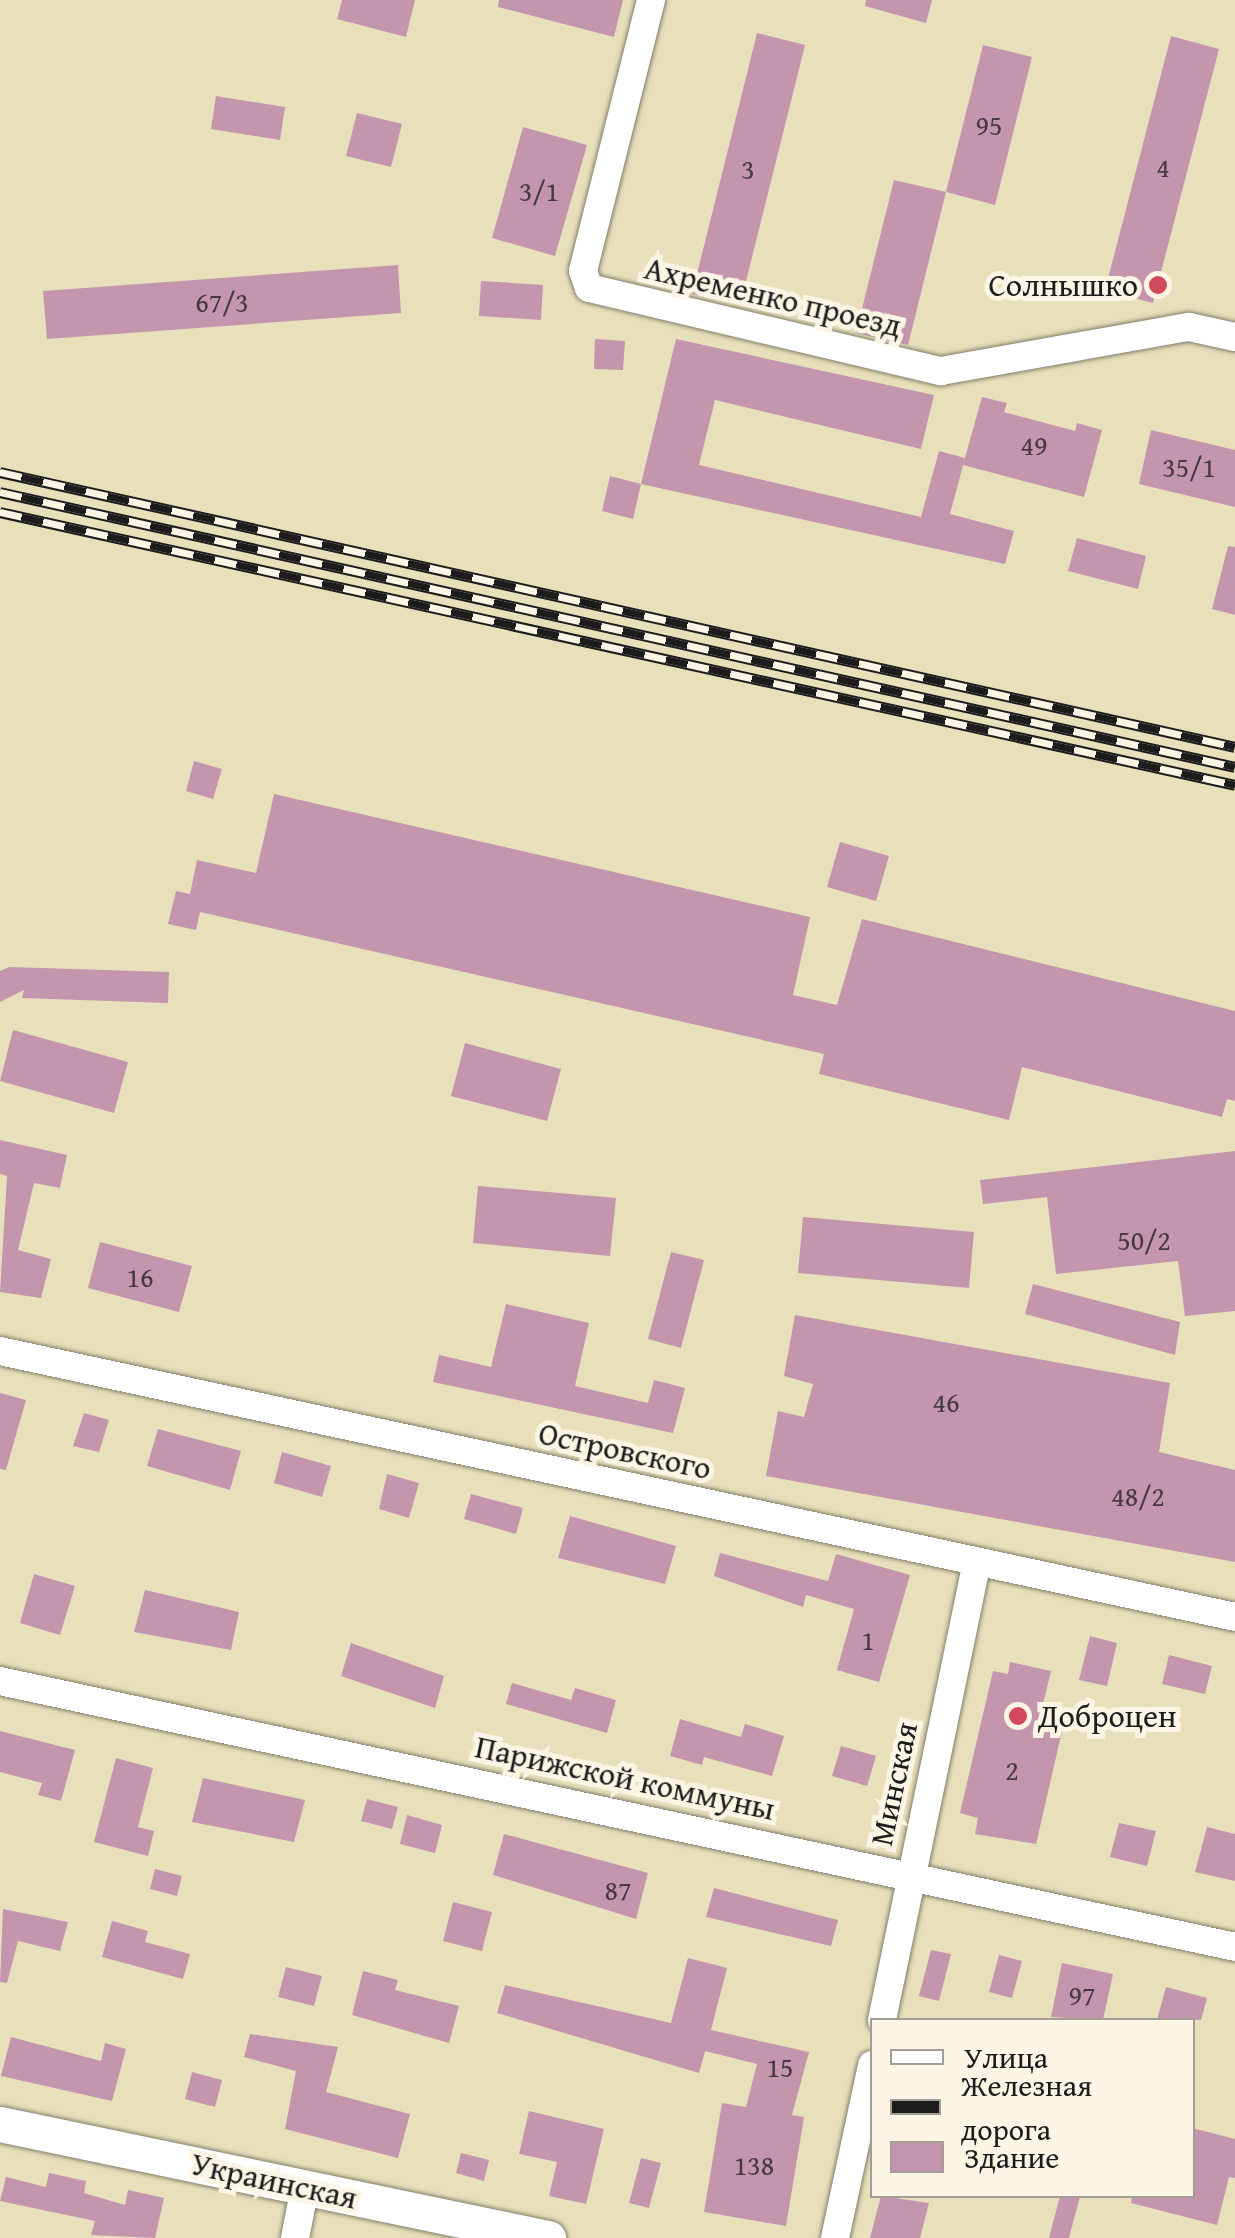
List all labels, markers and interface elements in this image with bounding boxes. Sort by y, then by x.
house number: 95 [976,108,1002,142]
house number: 4 [1156,150,1170,184]
house number: 3 [741,152,755,186]
house number: 3/1 [519,174,559,208]
street label: Ахременко проезд [641,249,905,345]
place label: Солнышко [988,266,1138,304]
marker: Солнышко [1147,274,1169,296]
house number: 67/3 [195,285,249,319]
house number: 49 [1021,428,1047,462]
house number: 35/1 [1162,450,1216,484]
house number: 50/2 [1117,1223,1171,1257]
house number: 16 [127,1260,153,1294]
house number: 46 [933,1385,959,1419]
street label: Островского [535,1414,715,1488]
house number: 48/2 [1111,1479,1165,1513]
house number: 1 [861,1623,875,1657]
place label: Доброцен [1038,1697,1177,1735]
marker: Доброцен [1007,1705,1029,1727]
street label: Минская [862,1719,926,1849]
street label: Парижской коммуны [472,1728,778,1828]
house number: 2 [1005,1753,1019,1787]
house number: 87 [605,1873,631,1907]
house number: 97 [1069,1978,1095,2012]
legend [870,2018,1195,2198]
text: Улица [964,2035,1048,2079]
house number: 15 [767,2050,793,2084]
text: Железная дорога [961,2063,1092,2151]
text: Здание [964,2135,1059,2179]
street label: Украинская [187,2145,361,2217]
house number: 138 [734,2148,774,2182]

